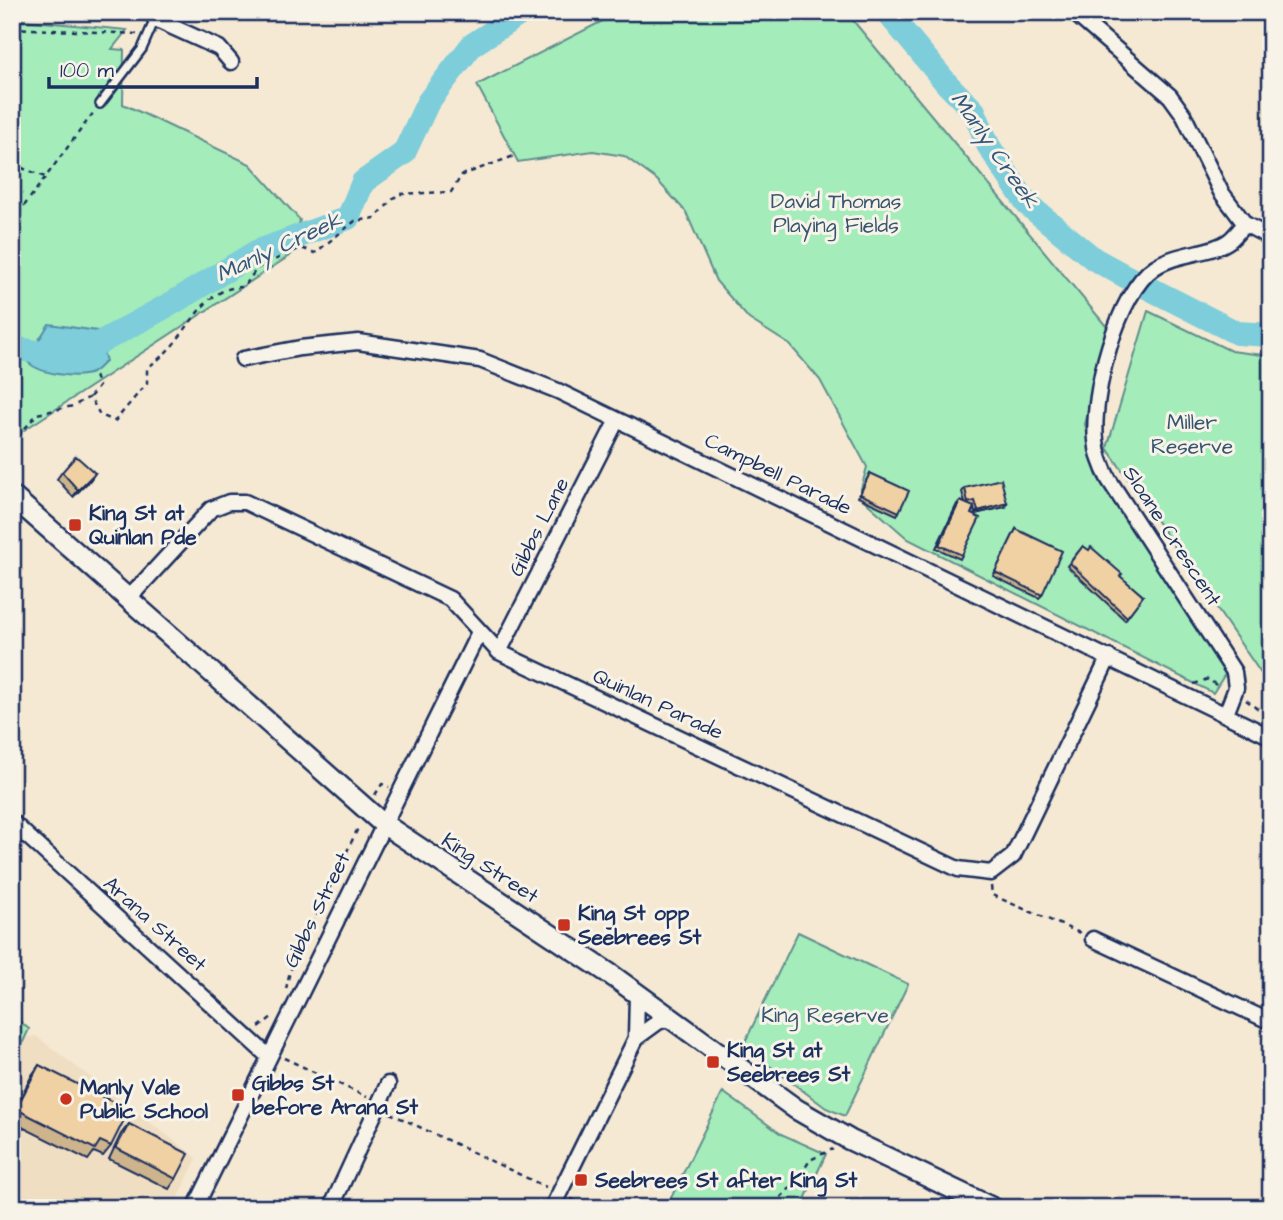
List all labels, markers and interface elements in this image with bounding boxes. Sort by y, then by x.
scale bar [49,46,257,90]
text: 100 m [60,56,115,85]
water label: Manly Creek [942,85,1048,216]
park label: David Thomas Playing Fields [771,187,901,242]
water label: Manly Creek [211,203,348,291]
park label: Miller Reserve [1151,408,1233,461]
street label: Campbell Parade [699,426,856,523]
street label: Sloane Crescent [1116,460,1228,612]
street label: Gibbs Lane [502,473,576,581]
place label: King St at Quinlan Pde [89,499,197,552]
marker: King St at Quinlan Pde [67,517,83,533]
street label: Quinlan Parade [588,661,728,747]
street label: King Street [435,826,545,912]
street label: Gibbs Street [277,847,358,973]
street label: Arana Street [97,870,213,979]
place label: King St opp Seebrees St [577,899,702,952]
marker: King St opp Seebrees St [556,917,572,933]
park label: King Reserve [761,1001,889,1032]
place label: King St at Seebrees St [726,1036,851,1089]
marker: King St at Seebrees St [705,1054,721,1070]
place label: Gibbs St before Arana St [252,1069,419,1122]
place label: Manly Vale Public School [80,1073,209,1126]
marker: Gibbs St before Arana St [230,1087,246,1103]
marker: Manly Vale Public School [58,1091,74,1107]
place label: Seebrees St after King St [594,1166,858,1197]
marker: Seebrees St after King St [573,1172,589,1188]

